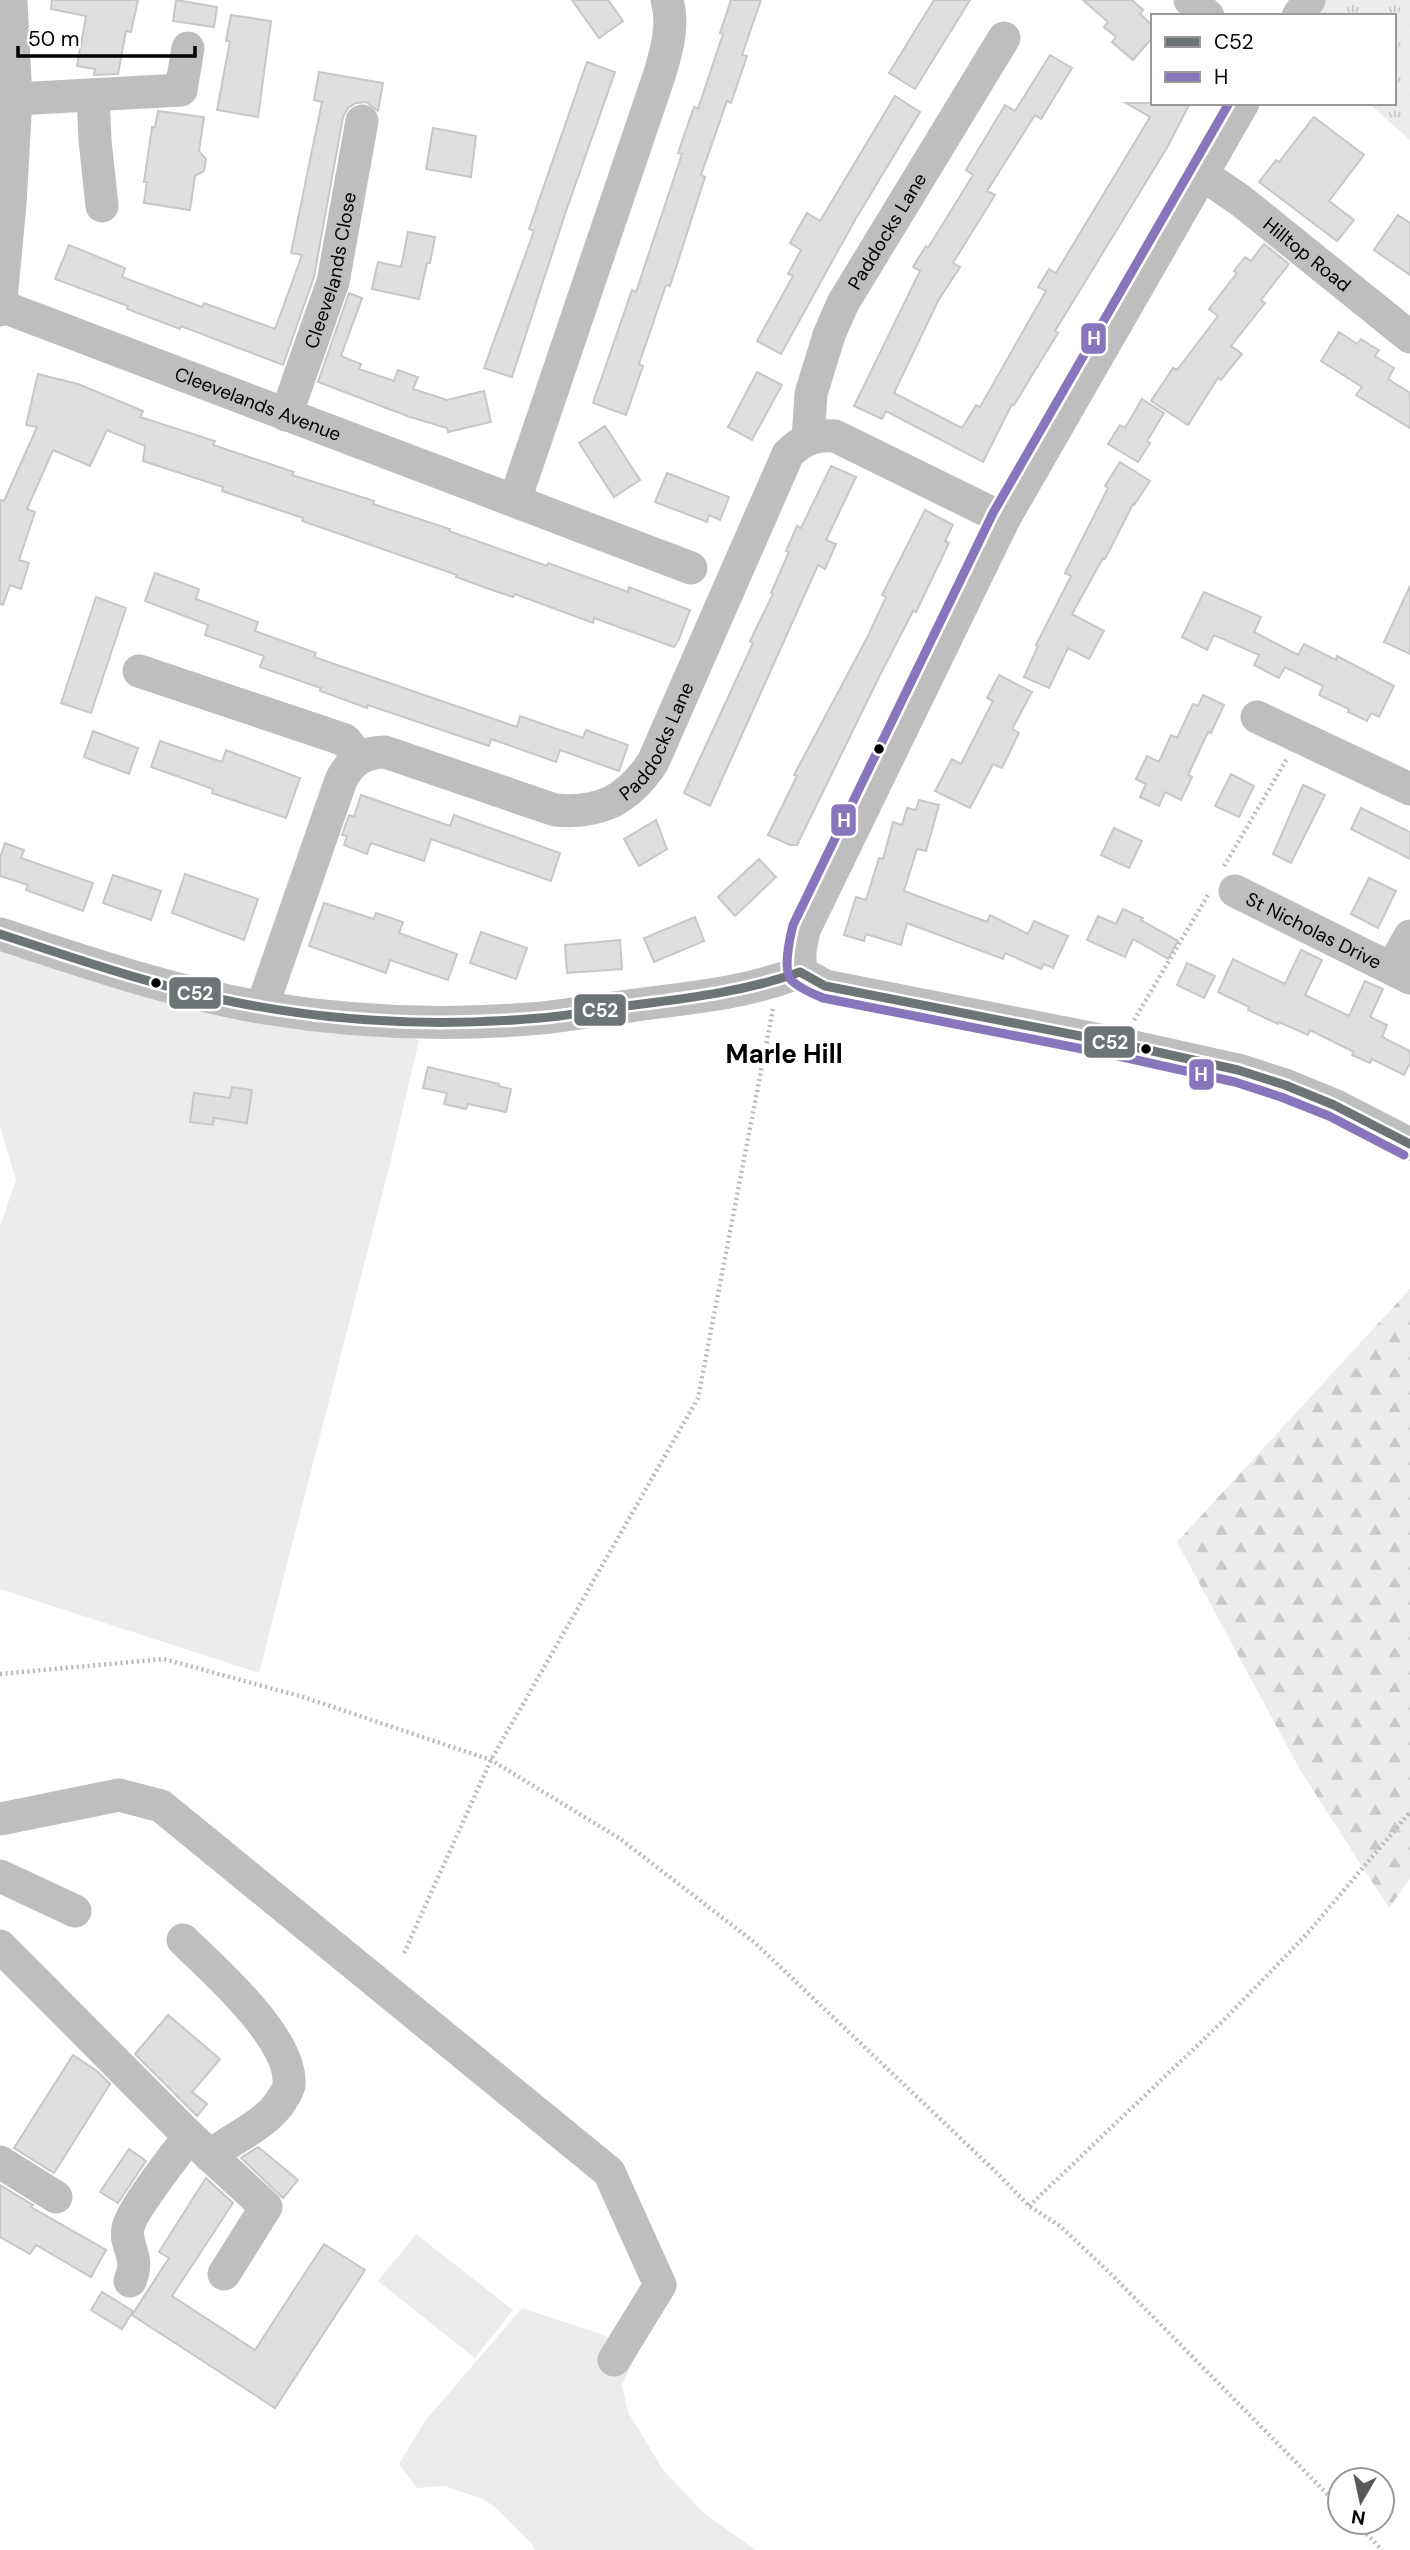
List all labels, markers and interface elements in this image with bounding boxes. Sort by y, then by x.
scale bar [18,14,194,58]
legend [1151,14,1396,105]
text: 50 m [28,25,79,53]
text: C52 [1214,28,1254,56]
text: H [1214,63,1228,91]
street label: Paddocks Lane [842,168,932,294]
street label: Cleevelands Close [299,190,362,352]
street label: Hilltop Road [1258,212,1356,297]
line badge: H [1080,322,1107,355]
text: H [1087,326,1101,351]
street label: Cleevelands Avenue [171,361,345,447]
street label: Paddocks Lane [614,678,699,806]
unlabelled marker [872,742,886,756]
line badge: H [830,803,857,837]
text: H [837,808,851,833]
street label: St Nicholas Drive [1241,886,1386,975]
unlabelled marker [149,976,163,990]
line badge: C52 [168,976,222,1010]
text: C52 [177,981,213,1006]
line badge: C52 [573,993,627,1027]
text: C52 [582,998,618,1023]
line badge: C52 [1083,1025,1136,1059]
text: C52 [1092,1030,1128,1055]
district label: Marle Hill [725,1037,843,1071]
unlabelled marker [1139,1042,1153,1056]
line badge: H [1188,1058,1215,1091]
text: H [1194,1062,1208,1087]
north arrow [1326,2466,1396,2536]
text: N [1350,2504,1367,2531]

